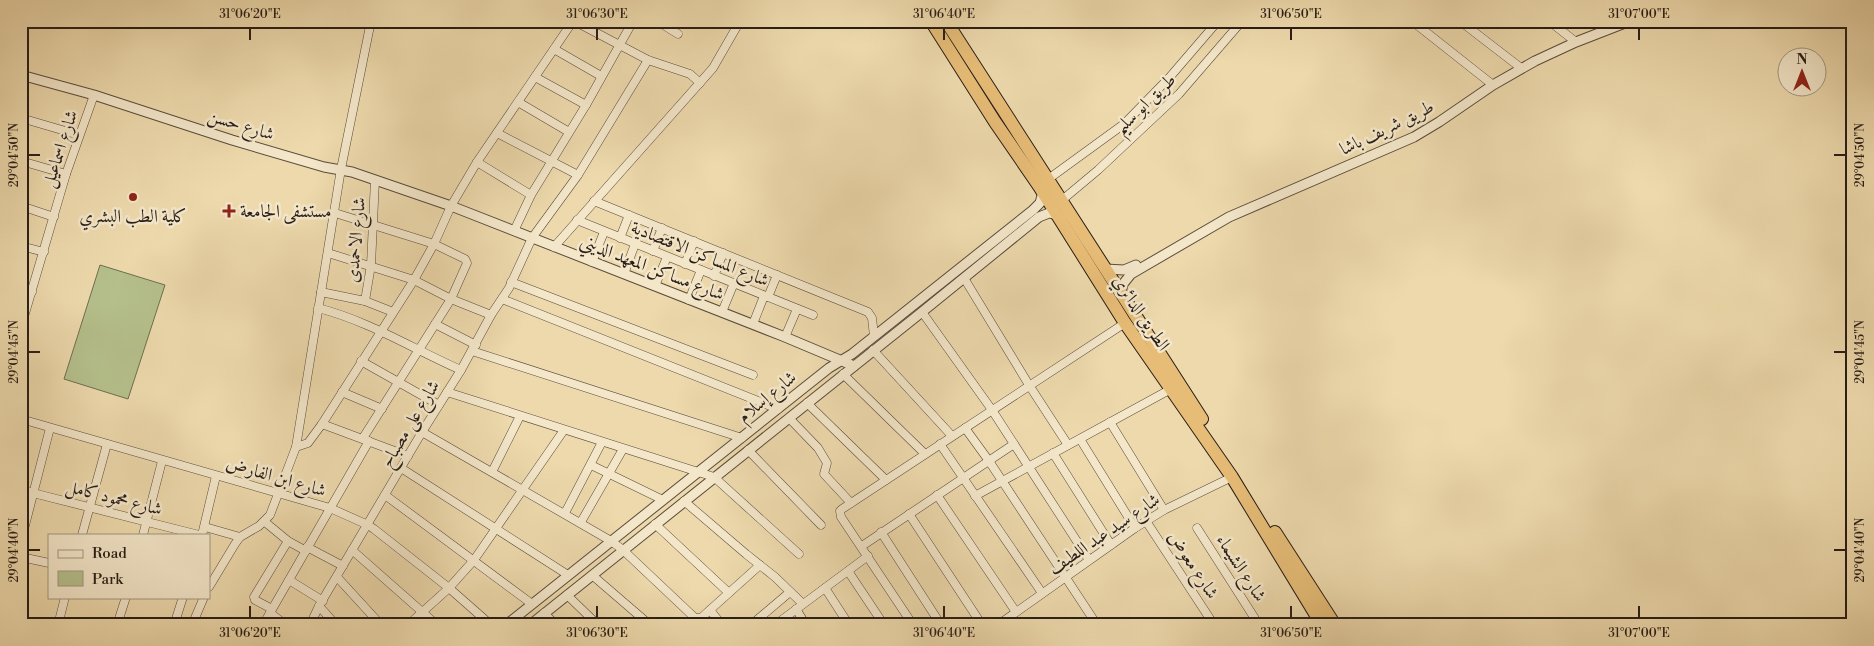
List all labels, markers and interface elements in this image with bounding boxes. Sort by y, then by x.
text: 31°06'20"E [219,7,281,22]
text: 31°06'30"E [566,7,628,22]
text: 31°06'40"E [913,7,975,22]
text: 31°06'50"E [1260,7,1322,22]
text: 31°07'00"E [1608,7,1670,22]
north arrow [1776,48,1826,98]
text: N [1796,51,1808,69]
street label: طريق ابو سليم [1109,69,1185,144]
street label: طريق شريف باشا [1336,95,1438,161]
street label: شارع حسن [204,104,277,149]
street label: شارع اسماعيل [37,107,86,192]
text: 29°04'50"N [7,123,22,187]
text: 29°04'50"N [1853,123,1868,187]
marker: كلية الطب البشري [127,191,139,203]
street label: شارع الاحمدى [341,196,374,284]
place label: مستشفى الجامعة [240,200,332,224]
marker: مستشفى الجامعة [222,204,236,218]
place label: كلية الطب البشري [79,205,187,231]
street label: شارع المساكن الاقتصادية [626,216,772,295]
street label: شارع مساكن المعهد الديني [575,230,727,310]
street label: الطريق الدائري [1105,271,1175,357]
text: 29°04'45"N [7,320,22,384]
text: 29°04'45"N [1853,320,1868,384]
street label: شارع إسلام [733,366,804,431]
street label: شارع على مصباح [375,376,449,474]
street label: شارع ابن الفارض [222,452,329,505]
street label: شارع محمود كامل [63,475,165,524]
street label: شارع سيد عبد اللطيف [1044,488,1166,582]
text: 29°04'40"N [7,517,22,583]
text: 29°04'40"N [1853,517,1868,583]
street label: شارع معوض [1160,527,1223,605]
street label: شارع الشيماء [1208,530,1271,608]
legend [48,534,210,598]
text: Road [92,544,127,563]
text: Park [92,570,124,589]
text: 31°06'20"E [219,626,281,641]
text: 31°06'30"E [566,626,628,641]
text: 31°06'40"E [913,626,975,641]
text: 31°06'50"E [1260,626,1322,641]
text: 31°07'00"E [1608,626,1670,641]

